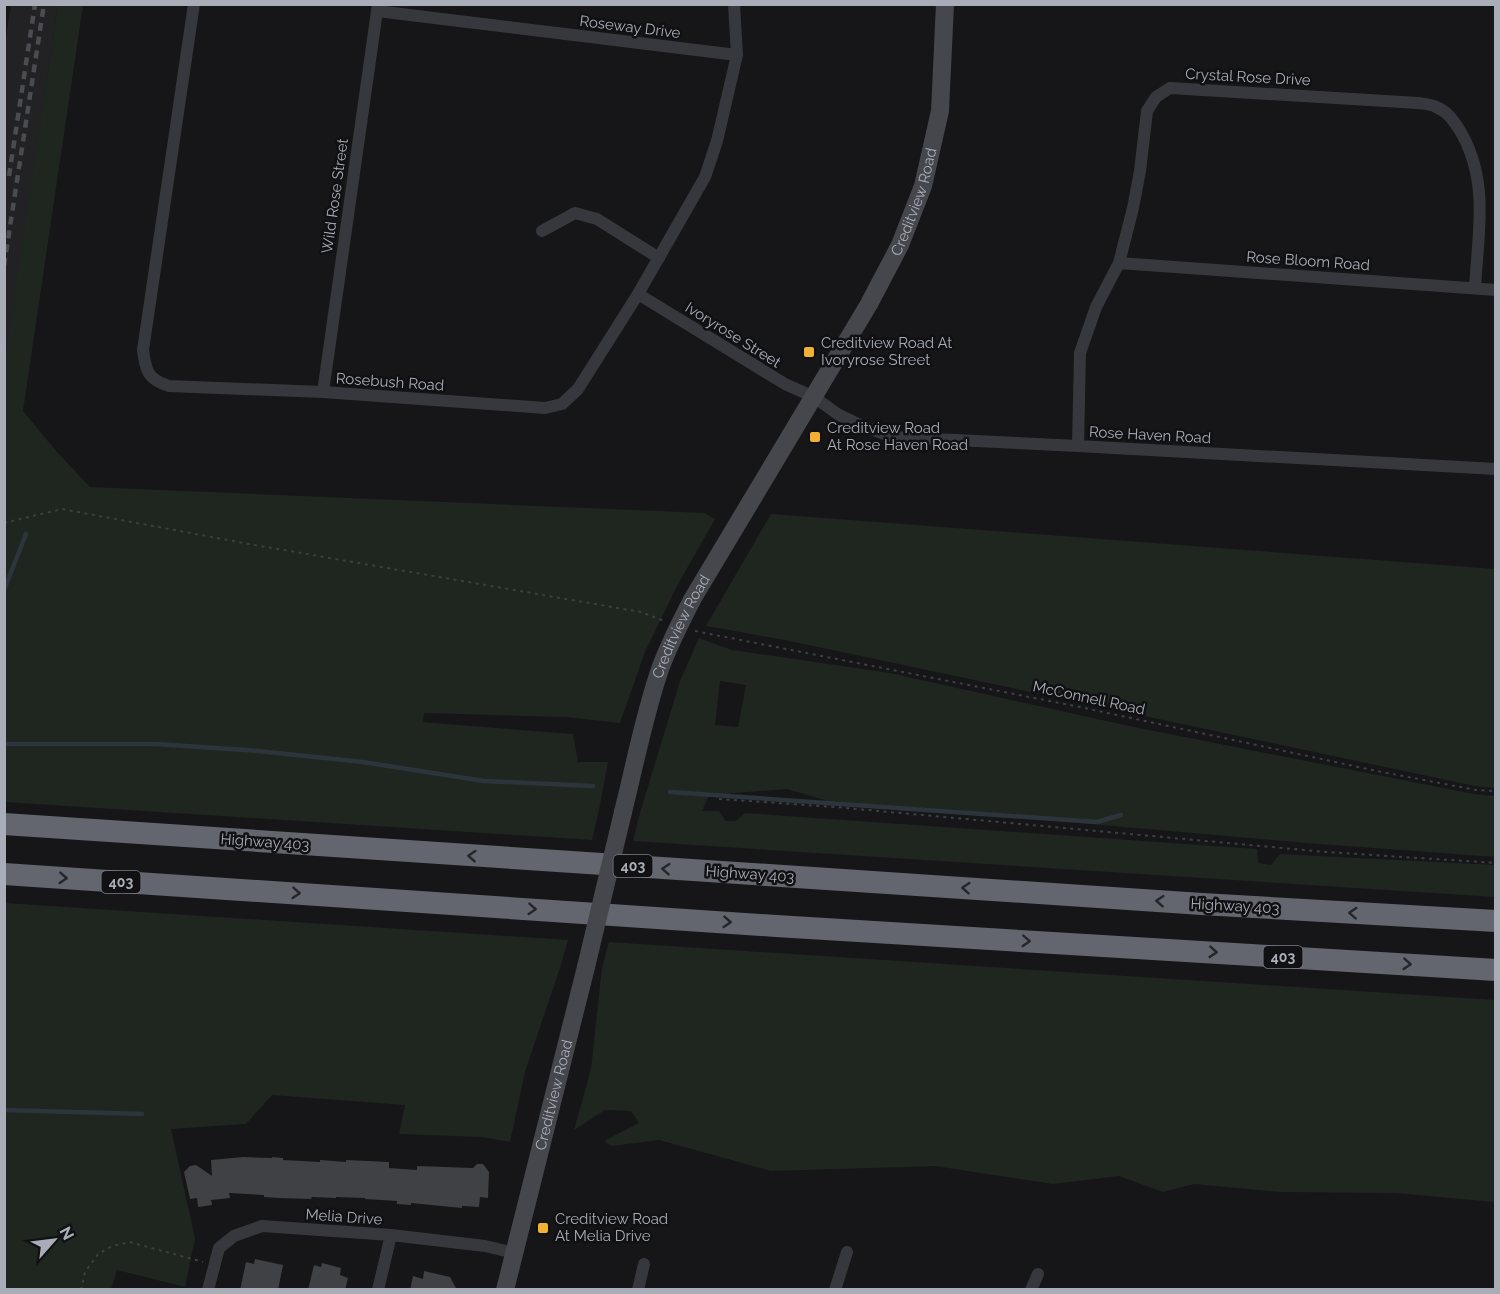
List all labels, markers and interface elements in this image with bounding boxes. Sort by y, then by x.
street label: Roseway Drive [578,12,682,42]
street label: Crystal Rose Drive [1185,65,1311,89]
street label: Wild Rose Street [318,137,352,255]
street label: Creditview Road [887,146,940,259]
street label: Rose Bloom Road [1246,248,1370,274]
street label: Ivoryrose Street [682,298,784,372]
place label: Creditview Road At Ivoryrose Street [821,334,952,369]
marker: Creditview Road At Ivoryrose Street [802,345,816,359]
street label: Rosebush Road [335,369,445,395]
place label: Creditview Road At Rose Haven Road [827,419,968,454]
street label: Rose Haven Road [1088,423,1212,447]
marker: Creditview Road At Rose Haven Road [808,430,822,444]
street label: Creditview Road [648,571,714,681]
street label: McConnell Road [1031,677,1147,719]
street label: Highway 403 [220,830,310,854]
one-way arrow [467,850,476,863]
road number: 403 [614,855,652,877]
one-way arrow [662,862,671,875]
street label: Highway 403 [705,862,795,886]
one-way arrow [58,871,67,884]
road number: 403 [102,871,140,893]
one-way arrow [961,882,970,895]
one-way arrow [291,886,300,899]
one-way arrow [1156,895,1165,908]
street label: Highway 403 [1190,895,1280,917]
one-way arrow [528,902,537,915]
one-way arrow [1349,906,1358,919]
one-way arrow [722,916,731,929]
one-way arrow [1022,934,1031,947]
one-way arrow [1208,946,1217,959]
road number: 403 [1264,946,1302,968]
one-way arrow [1403,958,1412,971]
street label: Creditview Road [531,1038,576,1152]
street label: Melia Drive [305,1205,383,1229]
north arrow [24,1210,84,1270]
place label: Creditview Road At Melia Drive [555,1210,668,1245]
marker: Creditview Road At Melia Drive [536,1221,550,1235]
text: N [56,1223,78,1243]

